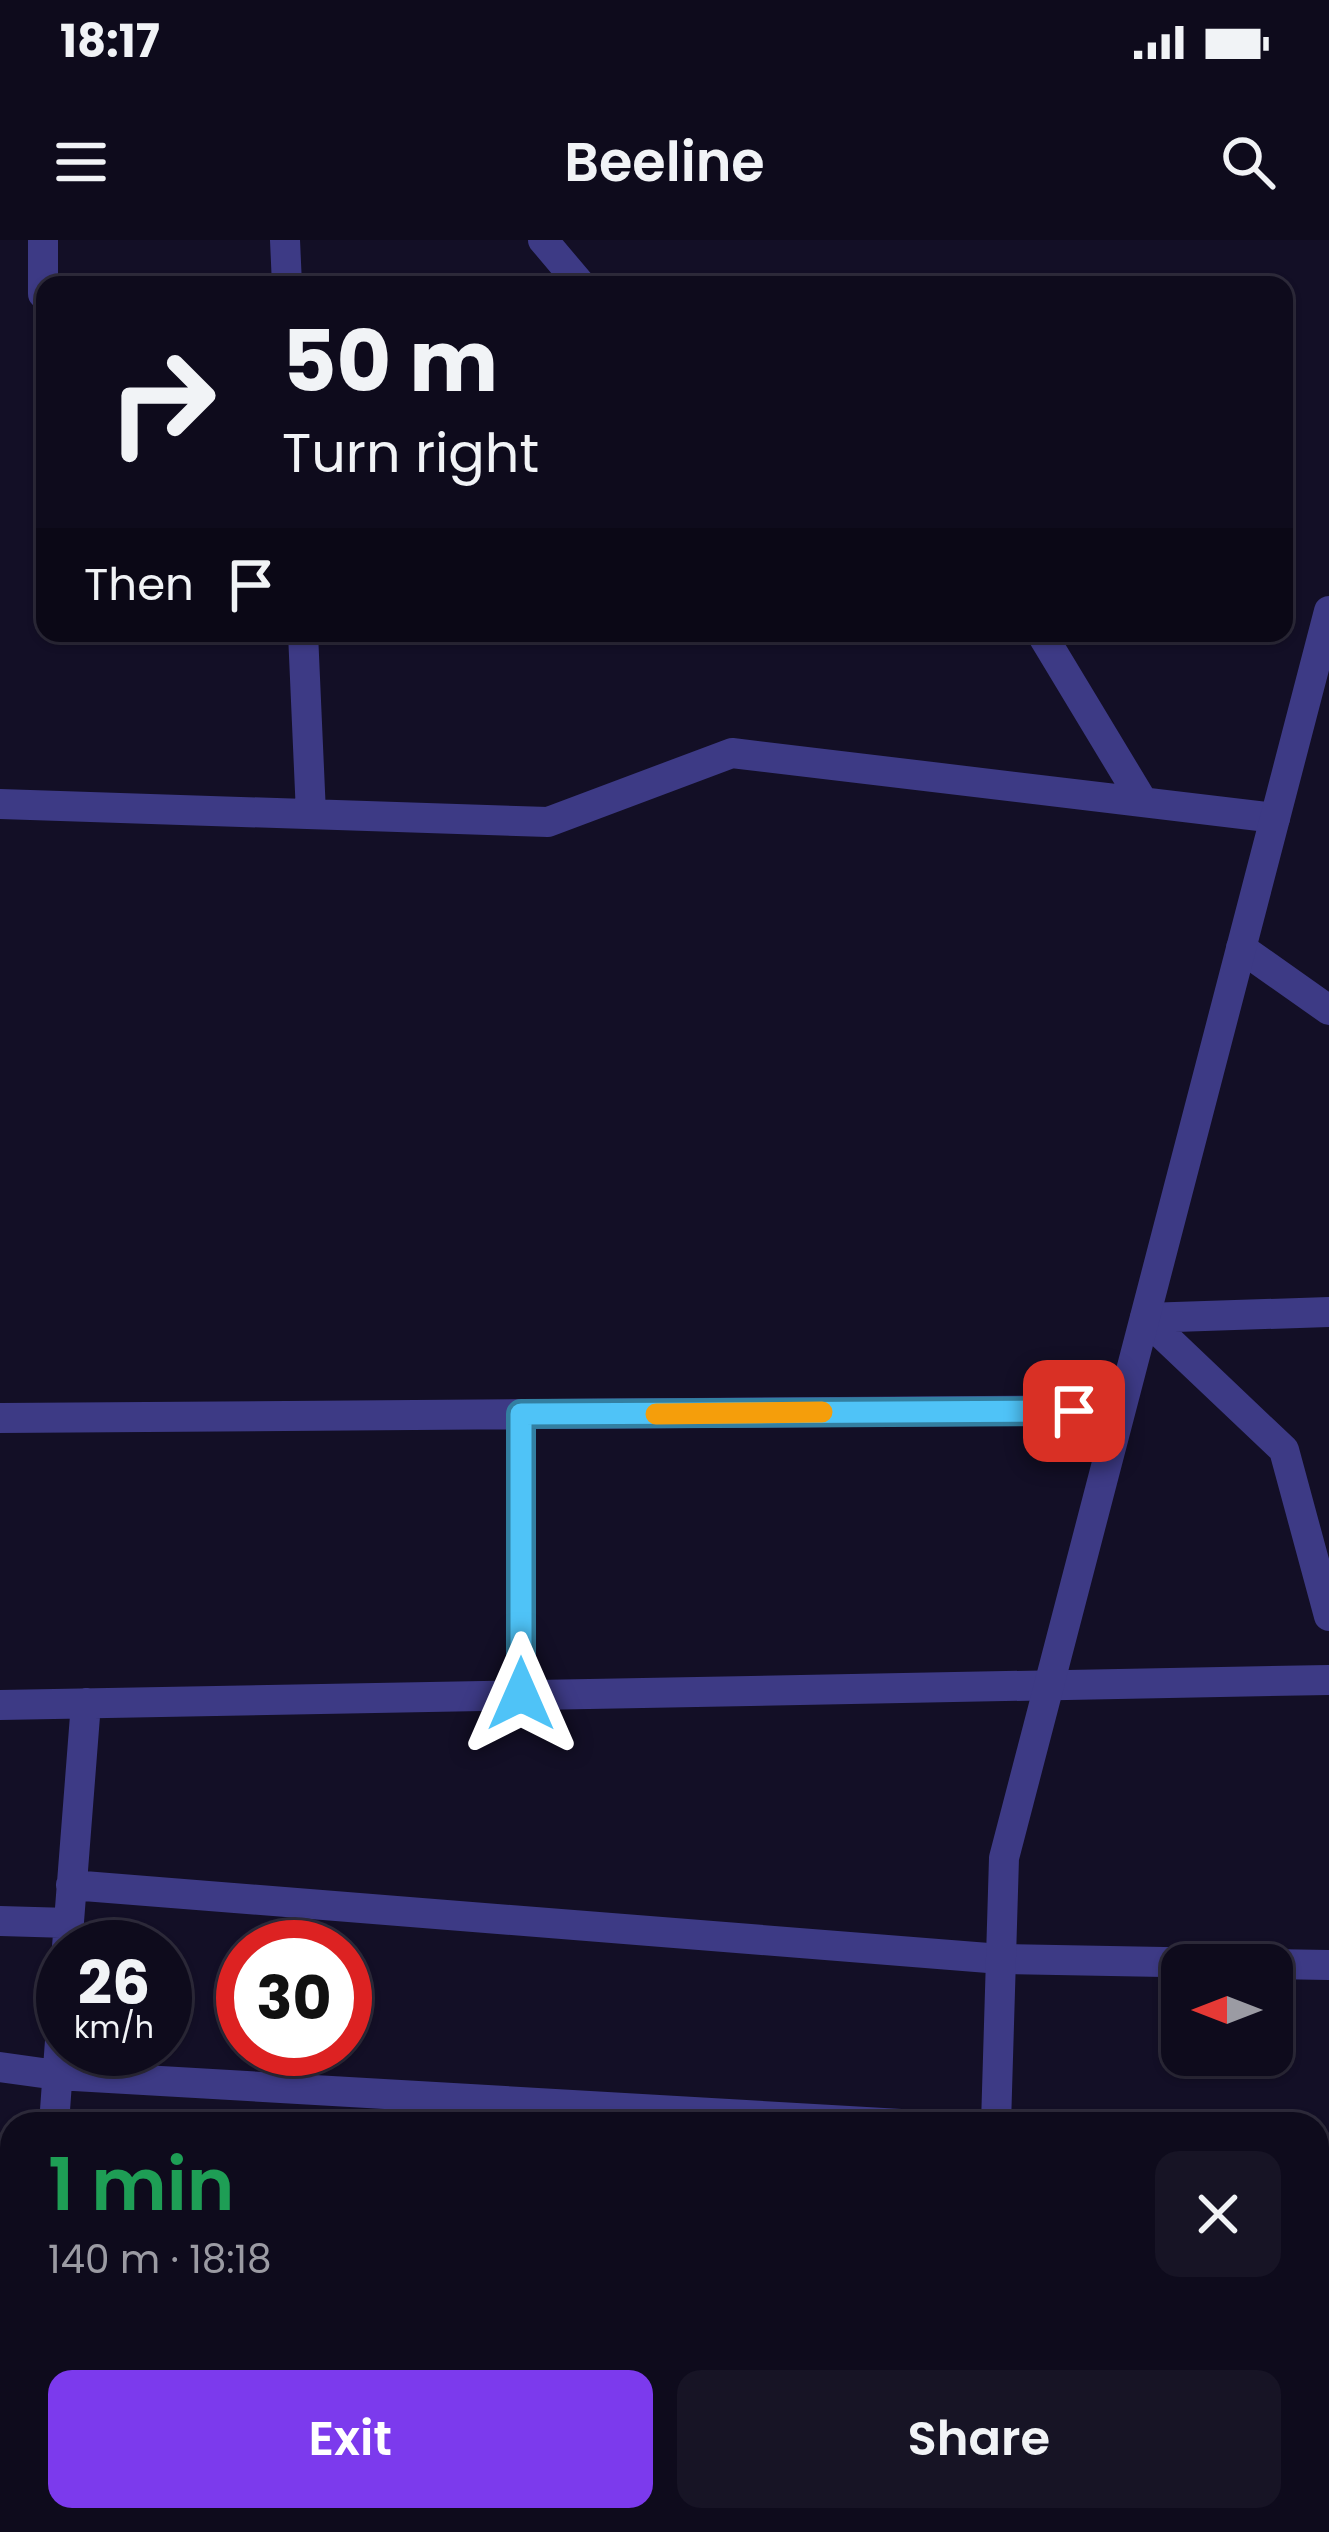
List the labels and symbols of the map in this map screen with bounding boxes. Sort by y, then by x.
pin [1023,1360,1125,1462]
position arrow [458,1631,584,1757]
speed limit sign: 30 [216,1920,372,2076]
north arrow [1161,1944,1293,2076]

